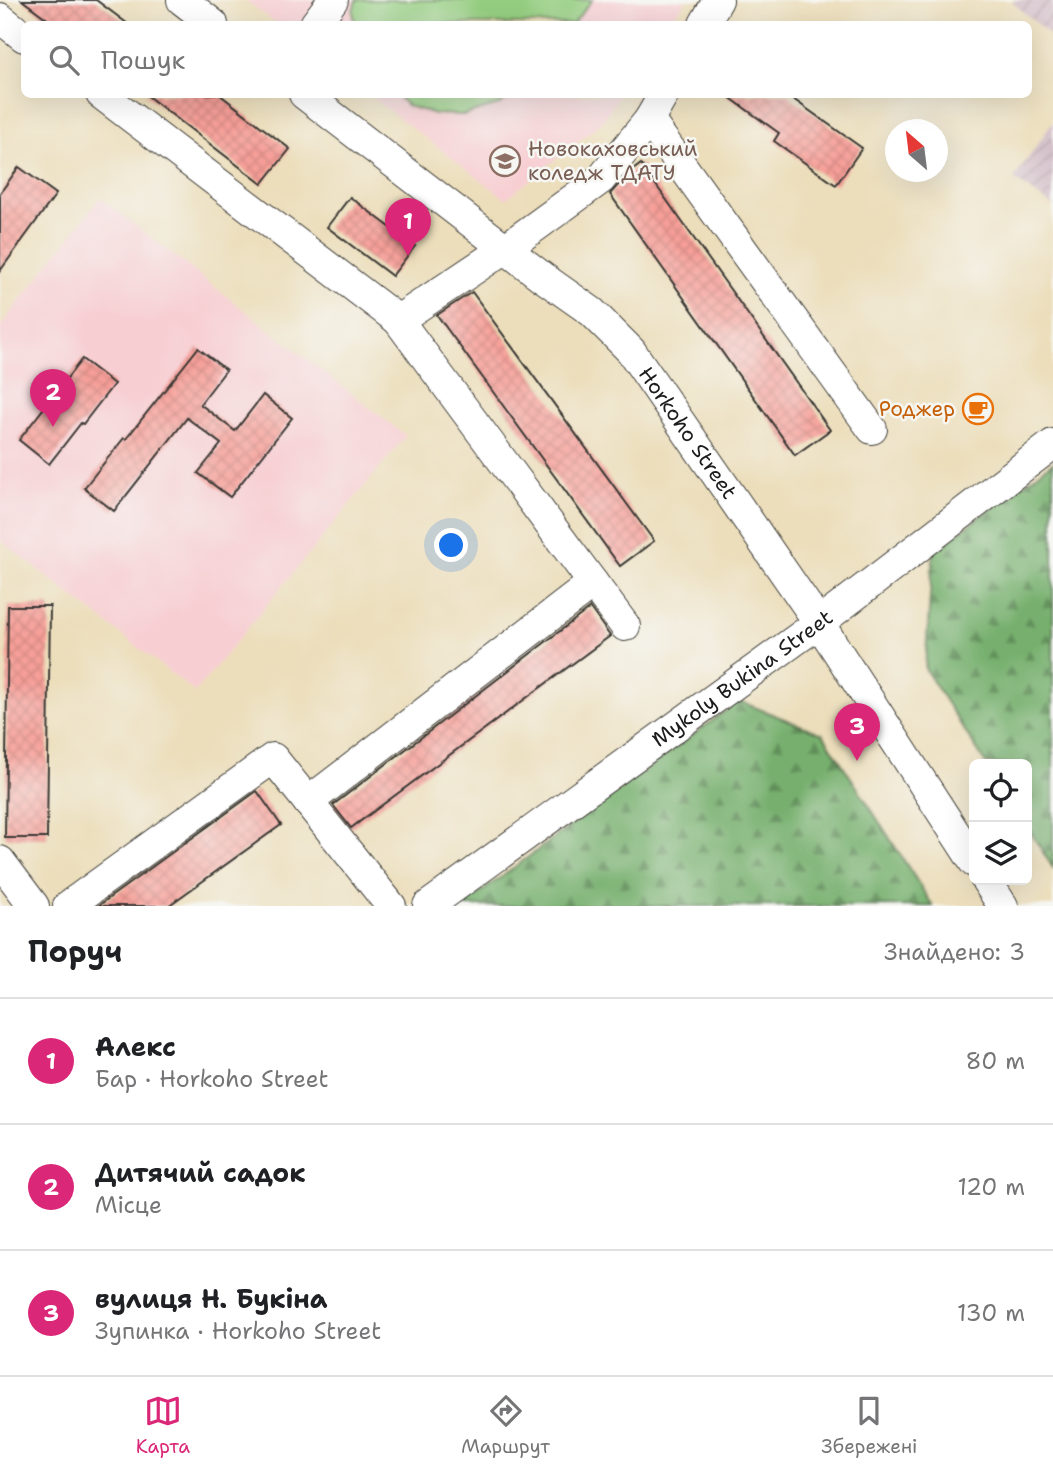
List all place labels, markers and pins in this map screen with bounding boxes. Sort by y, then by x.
place label: Новокаховський коледж ТДАТУ [528,135,698,187]
school or university icon: Новокаховський коледж ТДАТУ [488,144,522,178]
pin: 1 [385,198,431,256]
pin: 2 [30,369,76,427]
cafe icon: Роджер [961,392,995,426]
place label: Роджер [879,395,955,423]
pin: 3 [834,703,880,761]

